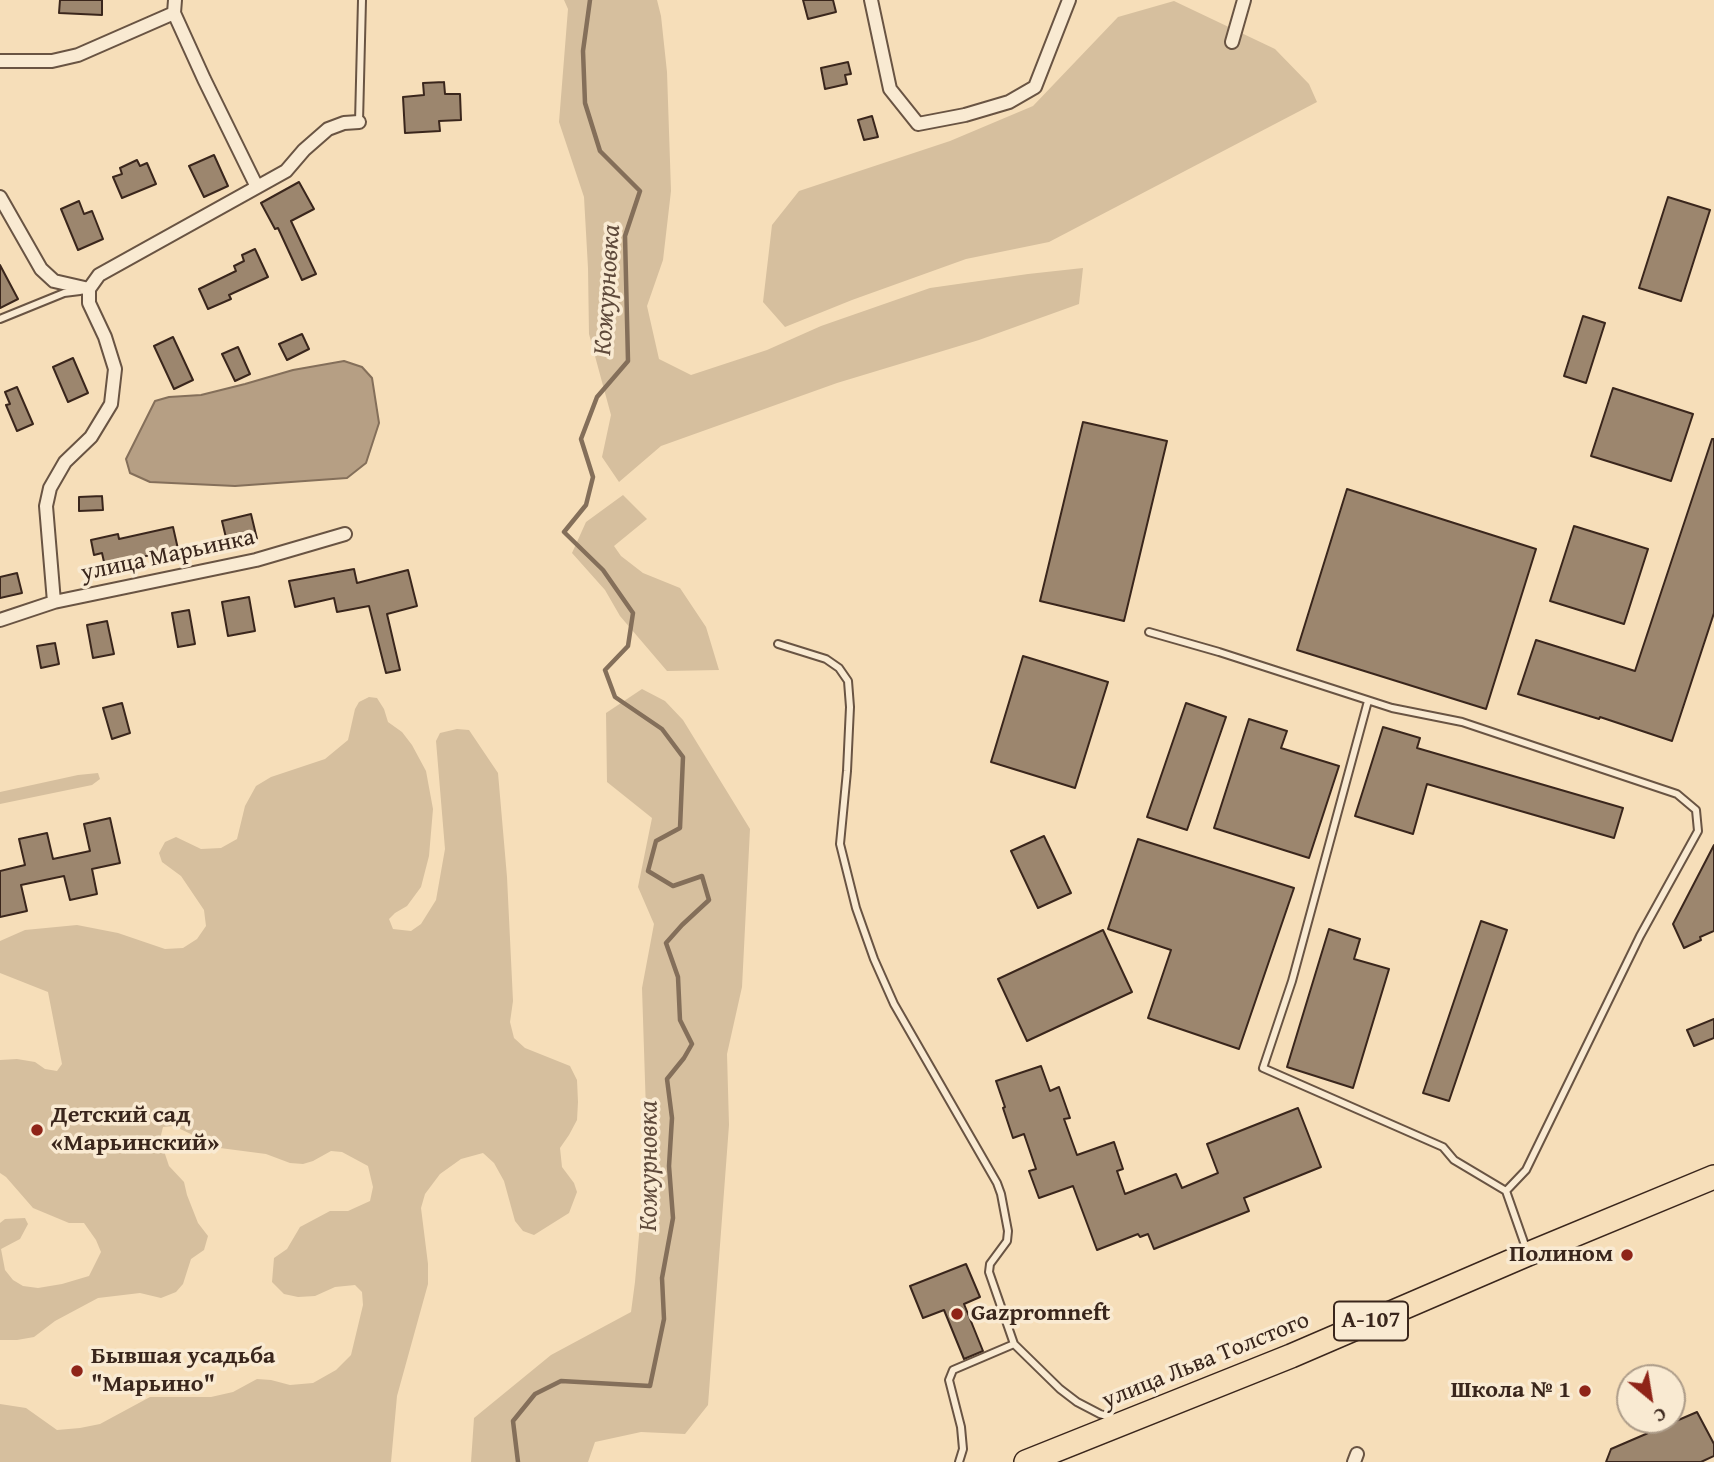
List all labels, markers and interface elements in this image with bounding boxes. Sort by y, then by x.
water label: Кожурновка [588,223,628,357]
street label: улица Марьинка [79,524,257,588]
water label: Кожурновка [633,1100,665,1232]
place label: Детский сад «Марьинский» [51,1102,219,1158]
marker: Детский сад «Марьинский» [29,1122,45,1138]
place label: Полином [1509,1241,1613,1269]
marker: Полином [1619,1247,1635,1263]
place label: Gazpromneft [971,1300,1110,1328]
road number: А-107 [1334,1302,1408,1340]
marker: Gazpromneft [949,1306,965,1322]
street label: улица Льва Толстого [1098,1306,1314,1416]
place label: Бывшая усадьба "Марьино" [91,1343,275,1399]
marker: Бывшая усадьба "Марьино" [69,1363,85,1379]
north arrow [1616,1364,1686,1434]
place label: Школа № 1 [1451,1377,1571,1405]
marker: Школа № 1 [1577,1383,1593,1399]
text: С [1649,1401,1672,1430]

